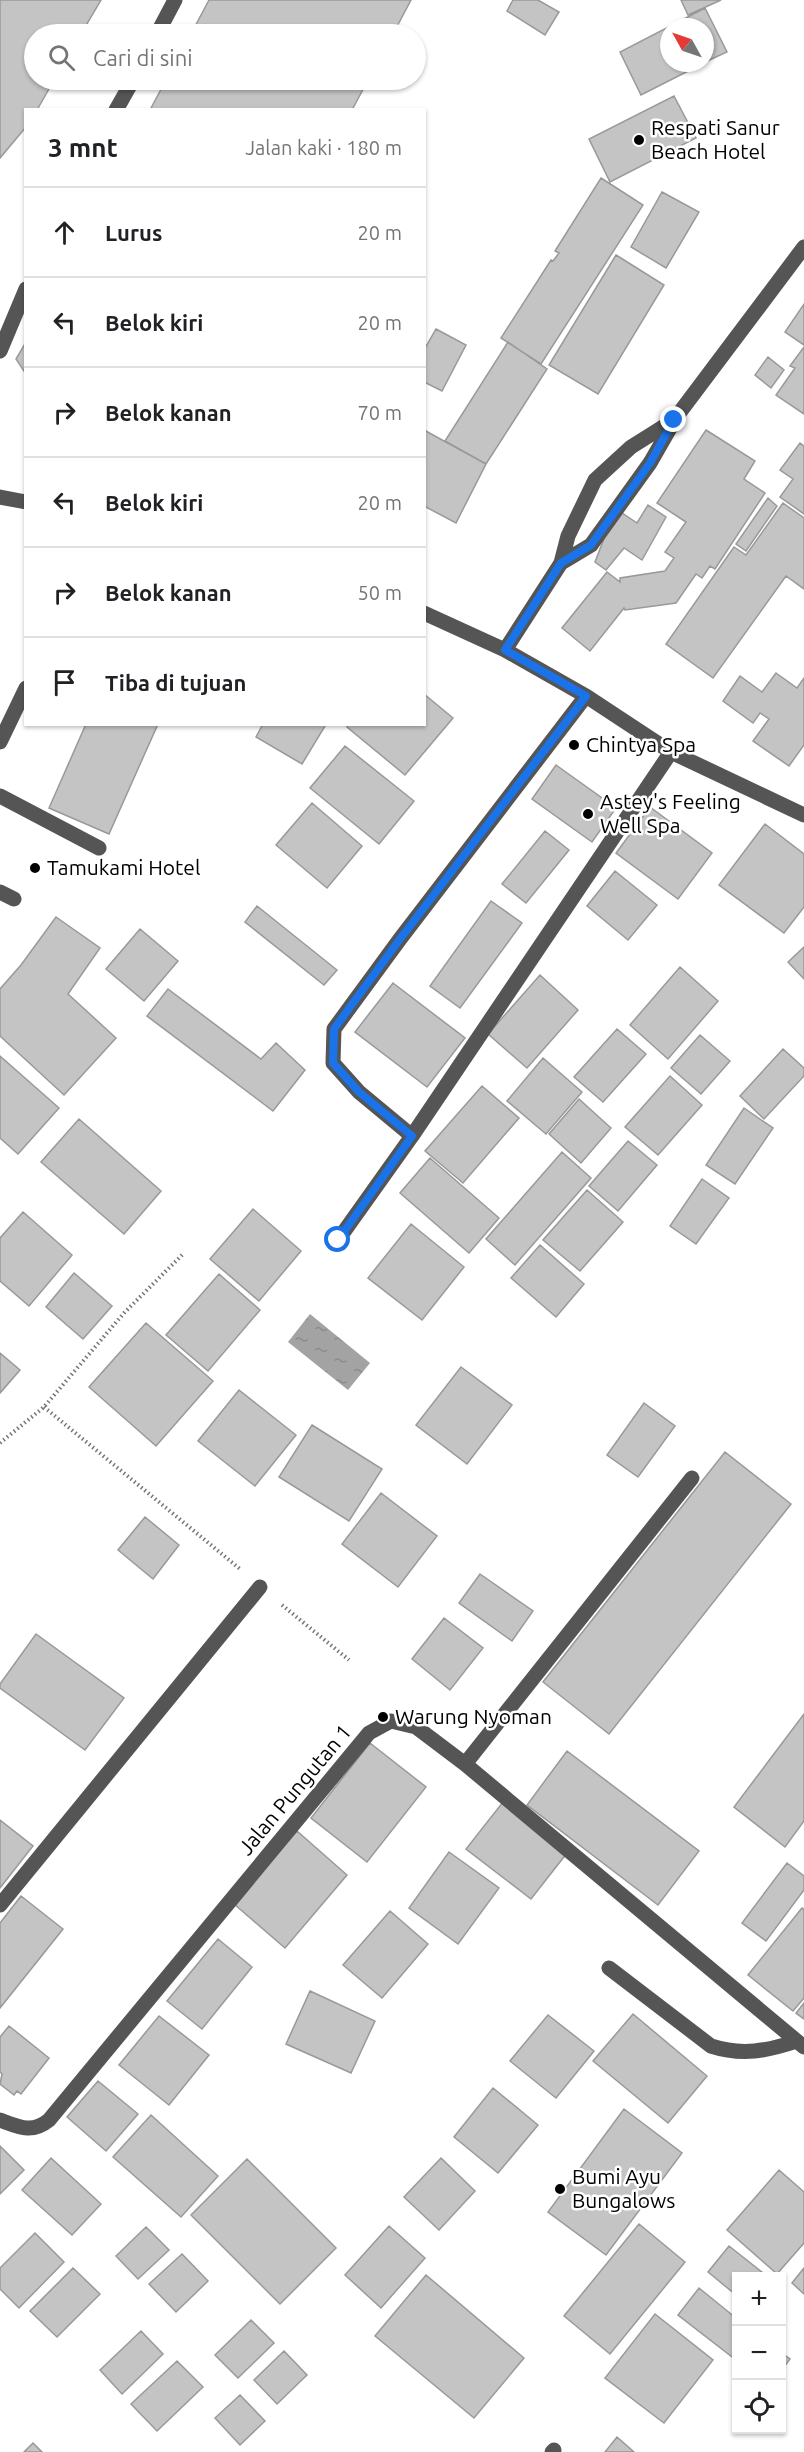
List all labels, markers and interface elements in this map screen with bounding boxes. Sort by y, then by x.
north arrow [660,18,714,72]
search box [24,24,426,90]
icon: search [45,41,78,74]
text: Cari di sini [93,45,193,70]
place label: Respati Sanur Beach Hotel [651,115,780,163]
text: 3 mnt [48,133,118,162]
marker: Respati Sanur Beach Hotel [632,133,646,147]
text: Jalan kaki · 180 m [245,136,402,159]
icon: ahead [48,216,81,249]
text: Lurus [105,220,162,245]
text: 20 m [358,221,402,244]
icon: left [48,306,81,339]
text: Belok kiri [105,310,203,335]
text: 20 m [358,311,402,334]
icon: right [48,396,81,429]
text: Belok kanan [105,400,232,425]
text: 70 m [358,401,402,424]
route end [660,406,686,432]
icon: left [48,486,81,519]
text: Belok kiri [105,490,203,515]
text: 20 m [358,491,402,514]
icon: right [48,576,81,609]
text: Belok kanan [105,580,232,605]
text: 50 m [358,581,402,604]
icon: arrive [48,666,81,699]
text: Tiba di tujuan [105,670,246,695]
place label: Chintya Spa [586,732,696,756]
marker: Chintya Spa [567,738,581,752]
place label: Astey's Feeling Well Spa [600,789,741,837]
marker: Astey's Feeling Well Spa [581,807,595,821]
place label: Tamukami Hotel [47,855,200,879]
marker: Tamukami Hotel [28,861,42,875]
route start [324,1226,350,1252]
place label: Warung Nyoman [395,1704,552,1728]
marker: Warung Nyoman [376,1710,390,1724]
street label: Jalan Pungutan 1 [233,1719,356,1859]
place label: Bumi Ayu Bungalows [572,2164,675,2212]
marker: Bumi Ayu Bungalows [553,2182,567,2196]
map controls [732,2272,786,2434]
button: + [732,2272,786,2326]
button: − [732,2326,786,2380]
button: locate [732,2380,786,2434]

